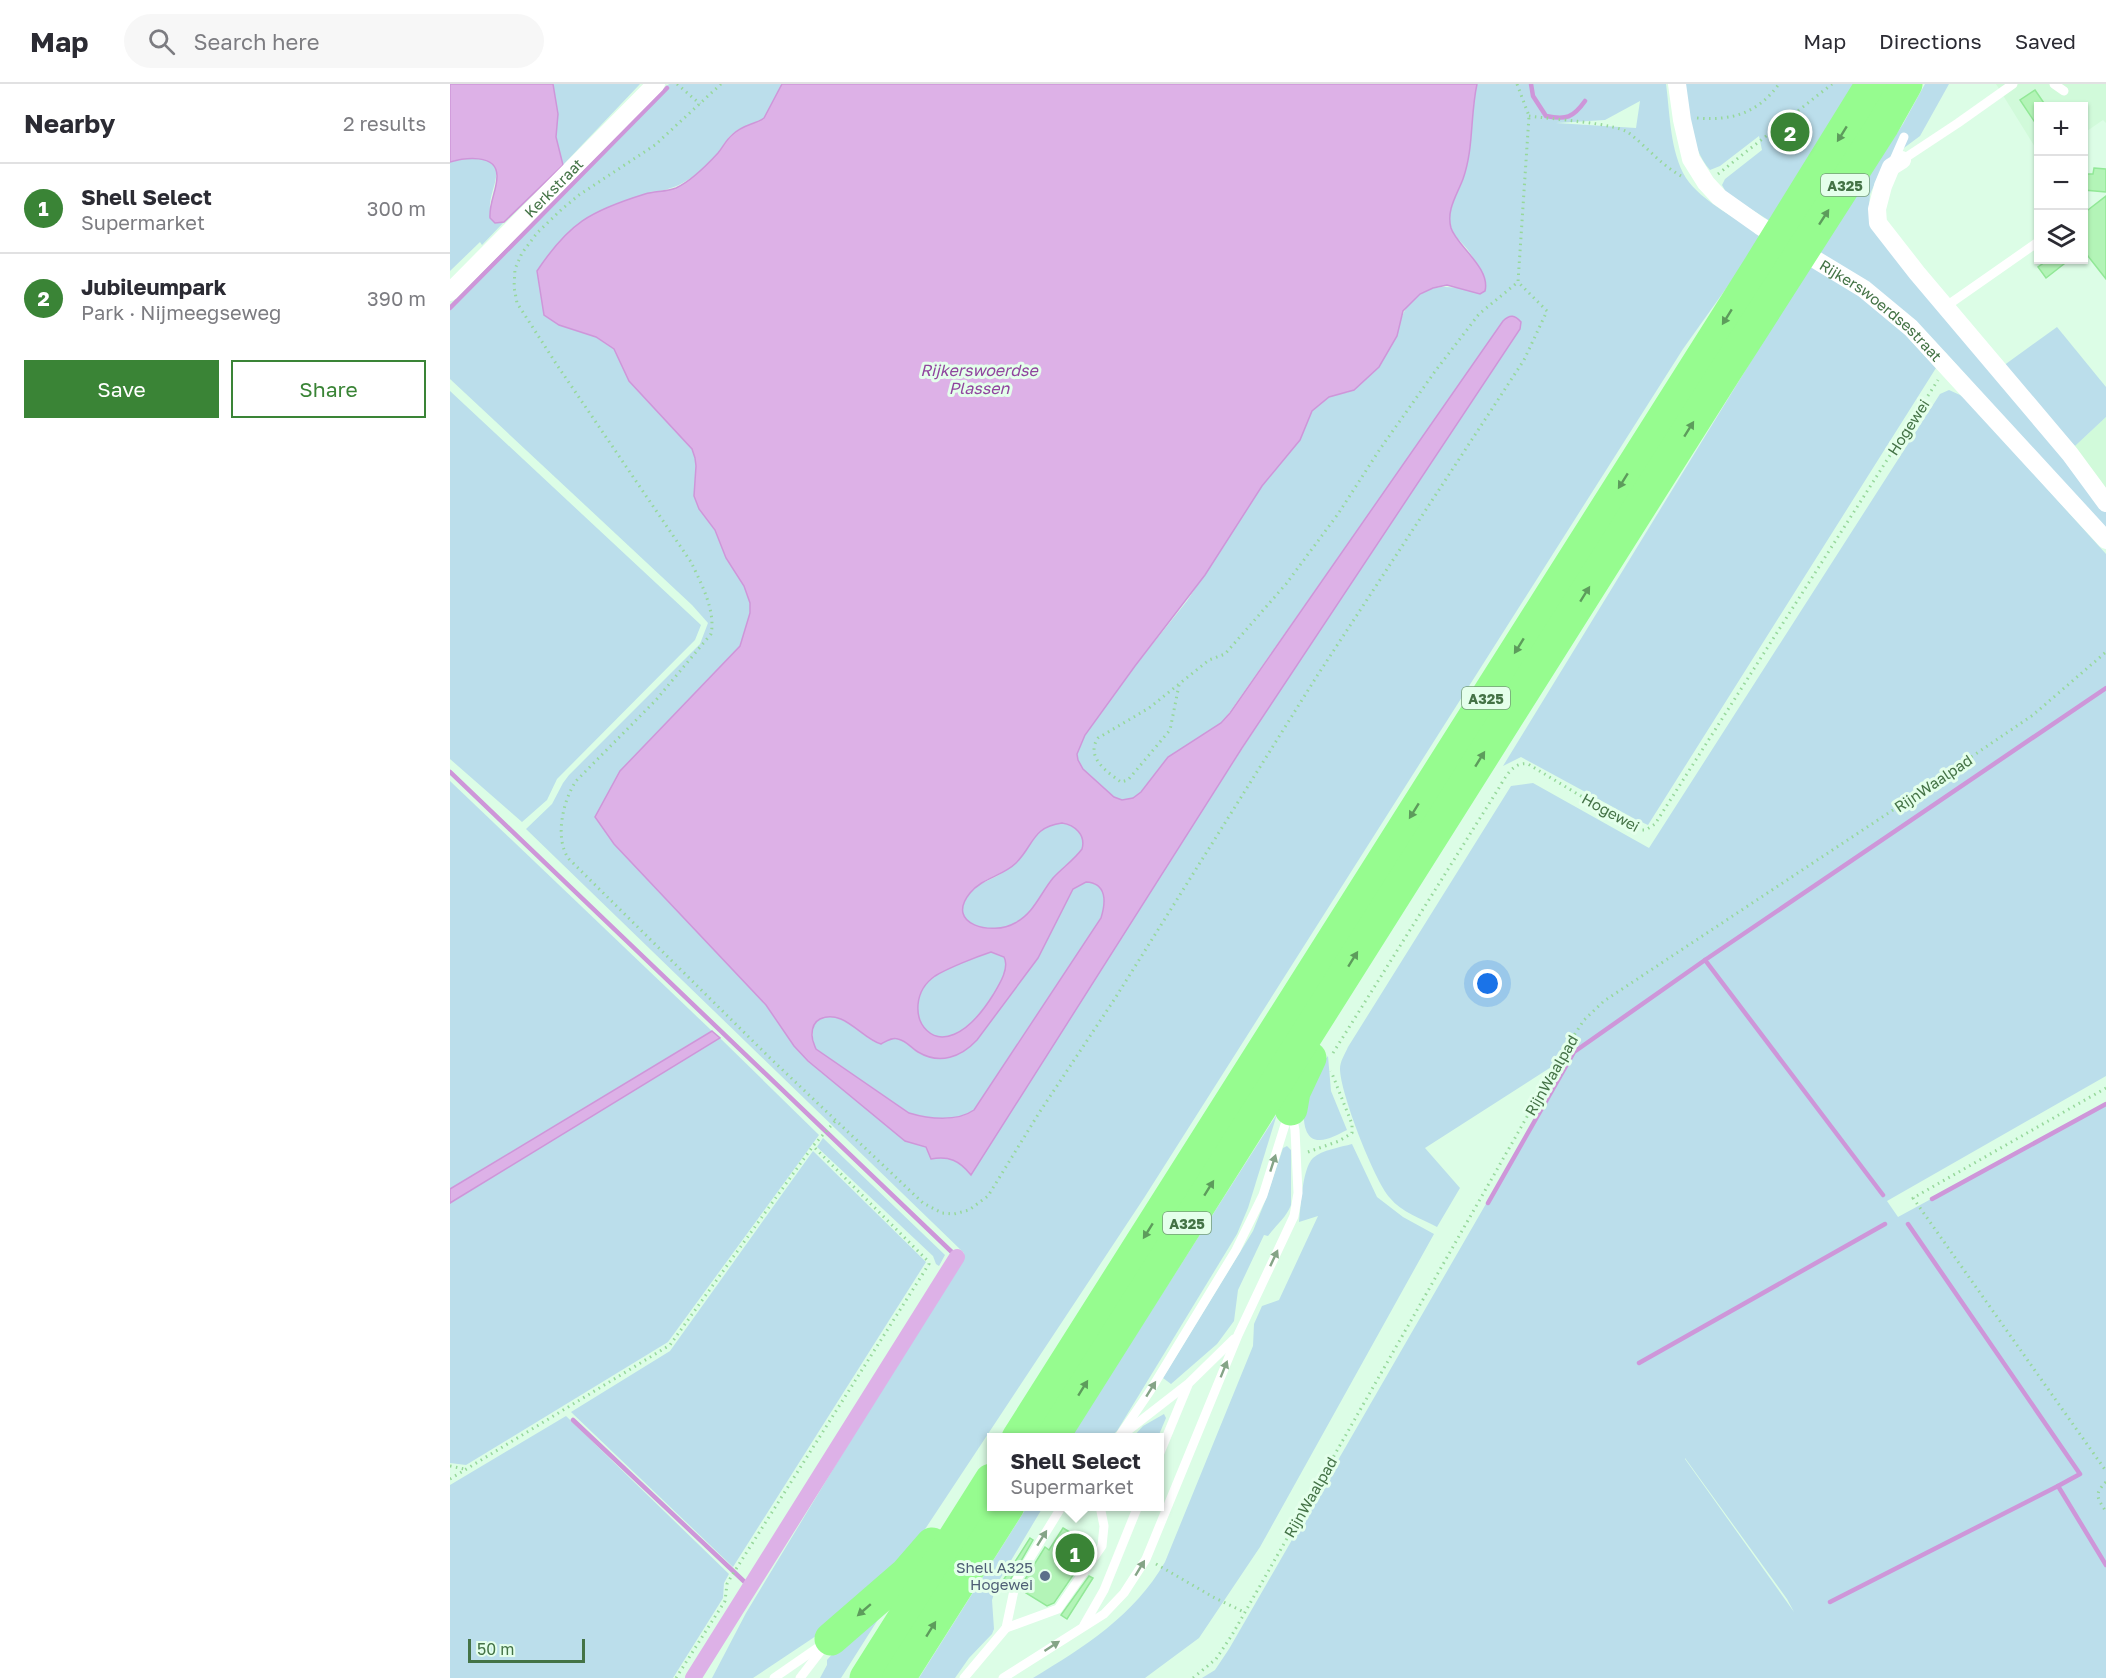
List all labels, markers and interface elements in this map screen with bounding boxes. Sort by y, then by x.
search box [124,14,544,68]
text: Map [30,25,88,58]
icon: search [145,25,178,58]
text: Search here [193,28,319,55]
text: Map [1803,28,1846,54]
text: Directions [1879,28,1982,54]
text: Saved [2015,28,2076,54]
map controls [2034,102,2088,264]
button: + [2034,102,2088,156]
text: Nearby [24,108,115,139]
pin: 2 [1770,110,1810,154]
text: 2 results [343,111,426,135]
one-way arrow [1836,126,1847,142]
street label: Kerkstraat [520,154,586,221]
button: − [2034,156,2088,210]
road number: A325 [1821,174,1869,196]
text: Shell Select [81,183,212,210]
text: 1 [38,196,49,220]
text: 300 m [367,196,426,220]
one-way arrow [1819,209,1830,225]
text: Supermarket [81,210,205,234]
button: layers [2034,210,2088,264]
street label: Rijkerswoerdsestraat [1817,255,1946,365]
text: Jubileumpark [81,273,226,300]
text: 2 [37,286,50,310]
text: 390 m [367,286,426,310]
text: Park · Nijmeegseweg [81,300,281,324]
one-way arrow [1722,309,1733,325]
button: Save [24,360,219,418]
button: Share [231,360,426,418]
water label: Rijkerswoerdse Plassen [920,360,1039,398]
street label: Hogewei [1883,396,1933,458]
one-way arrow [1683,421,1694,437]
one-way arrow [1618,473,1629,489]
one-way arrow [1579,586,1590,602]
one-way arrow [1513,638,1524,654]
road number: A325 [1462,687,1510,709]
street label: RijnWaalpad [1891,750,1975,816]
one-way arrow [1475,751,1486,767]
street label: Hogewei [1579,789,1643,835]
one-way arrow [1409,803,1420,819]
one-way arrow [1348,951,1359,967]
your location [1473,969,1502,998]
street label: RijnWaalpad [1521,1032,1581,1118]
one-way arrow [1269,1154,1279,1172]
one-way arrow [1204,1179,1215,1196]
road number: A325 [1163,1212,1211,1234]
one-way arrow [1143,1223,1154,1239]
one-way arrow [1270,1250,1279,1267]
one-way arrow [1219,1360,1229,1378]
one-way arrow [1077,1380,1088,1396]
one-way arrow [1145,1381,1156,1397]
popup [987,1433,1164,1511]
text: Shell Select [1010,1447,1141,1474]
street label: RijnWaalpad [1280,1454,1340,1540]
text: Supermarket [1010,1474,1134,1498]
pin: 1 [1056,1530,1094,1576]
one-way arrow [1036,1531,1048,1547]
place label: Shell A325 Hogewei [956,1558,1033,1593]
one-way arrow [1135,1560,1146,1576]
marker: Shell A325 Hogewei [1038,1569,1052,1583]
one-way arrow [856,1603,871,1617]
one-way arrow [925,1620,936,1637]
scale bar [468,1636,585,1664]
text: 50 m [477,1639,514,1659]
one-way arrow [1044,1641,1061,1652]

